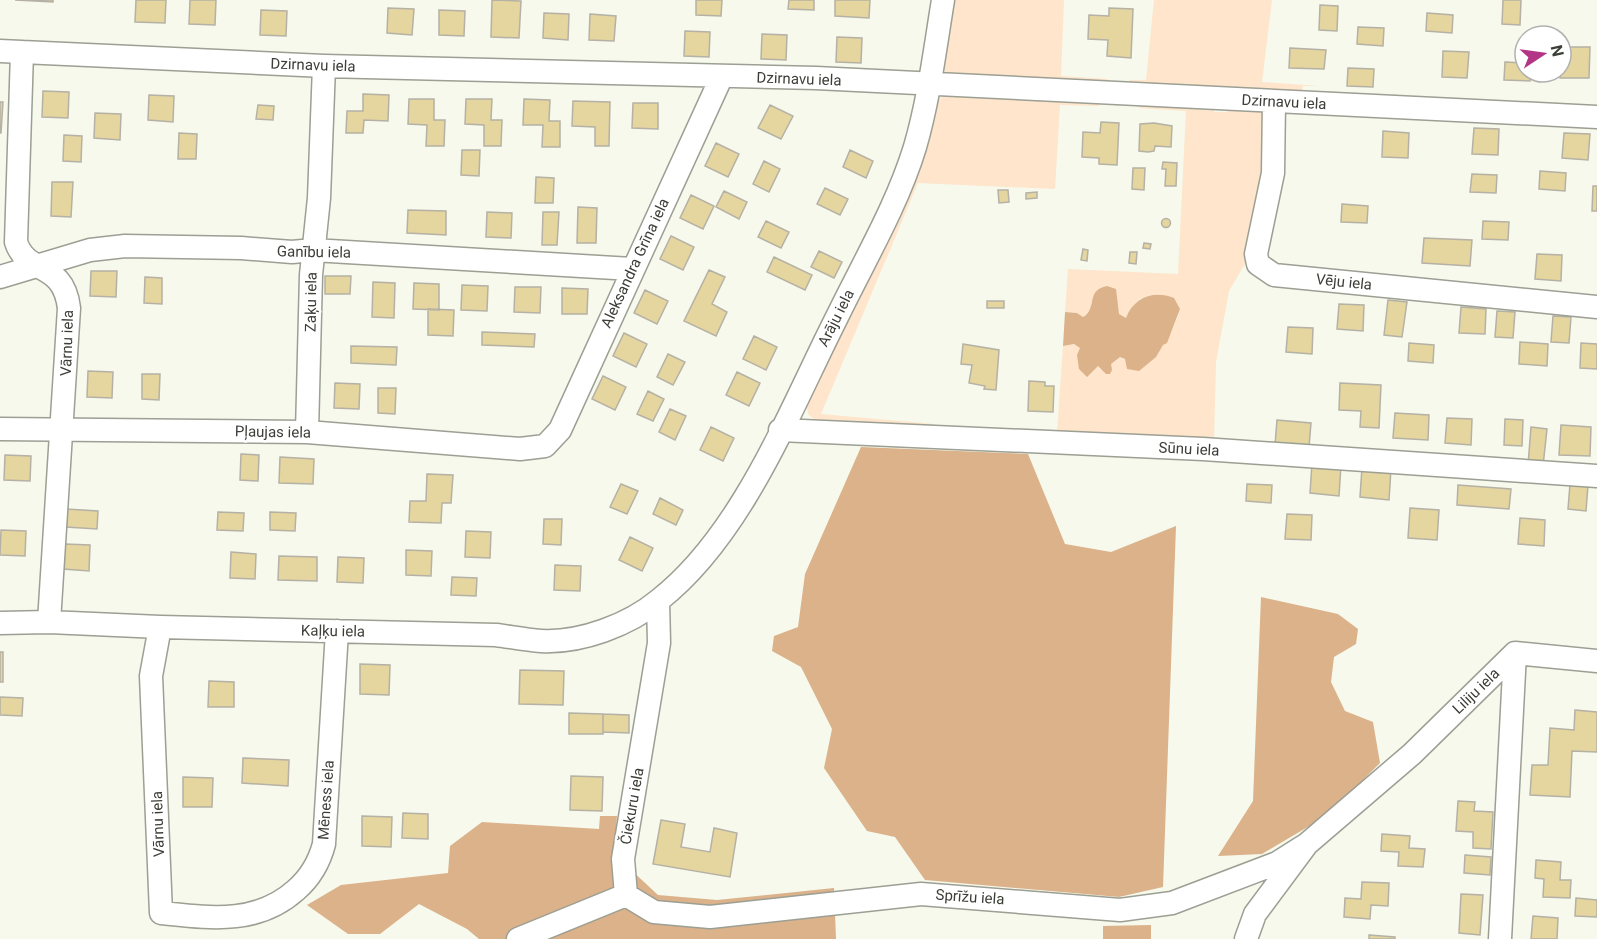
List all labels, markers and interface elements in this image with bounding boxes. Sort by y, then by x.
north arrow [1513,24,1573,84]
text: N [1547,43,1568,58]
street label: Dzirnavu iela [270,55,356,75]
street label: Dzirnavu iela [756,69,842,89]
street label: Dzirnavu iela [1241,91,1327,113]
street label: Aleksandra Grīna iela [597,195,673,331]
street label: Ganību iela [277,242,351,262]
street label: Vēju iela [1315,270,1373,294]
street label: Zaķu iela [301,272,321,332]
street label: Arāju iela [814,286,858,350]
street label: Vārnu iela [57,310,77,376]
street label: Pļaujas iela [235,422,311,442]
street label: Sūnu iela [1158,438,1220,460]
street label: Kaļķu iela [301,621,365,641]
street label: Liliju iela [1449,664,1503,718]
street label: Mēness iela [314,760,338,840]
street label: Čiekuru iela [616,766,648,846]
street label: Vārnu iela [148,791,168,857]
street label: Sprīžu iela [935,886,1005,908]

